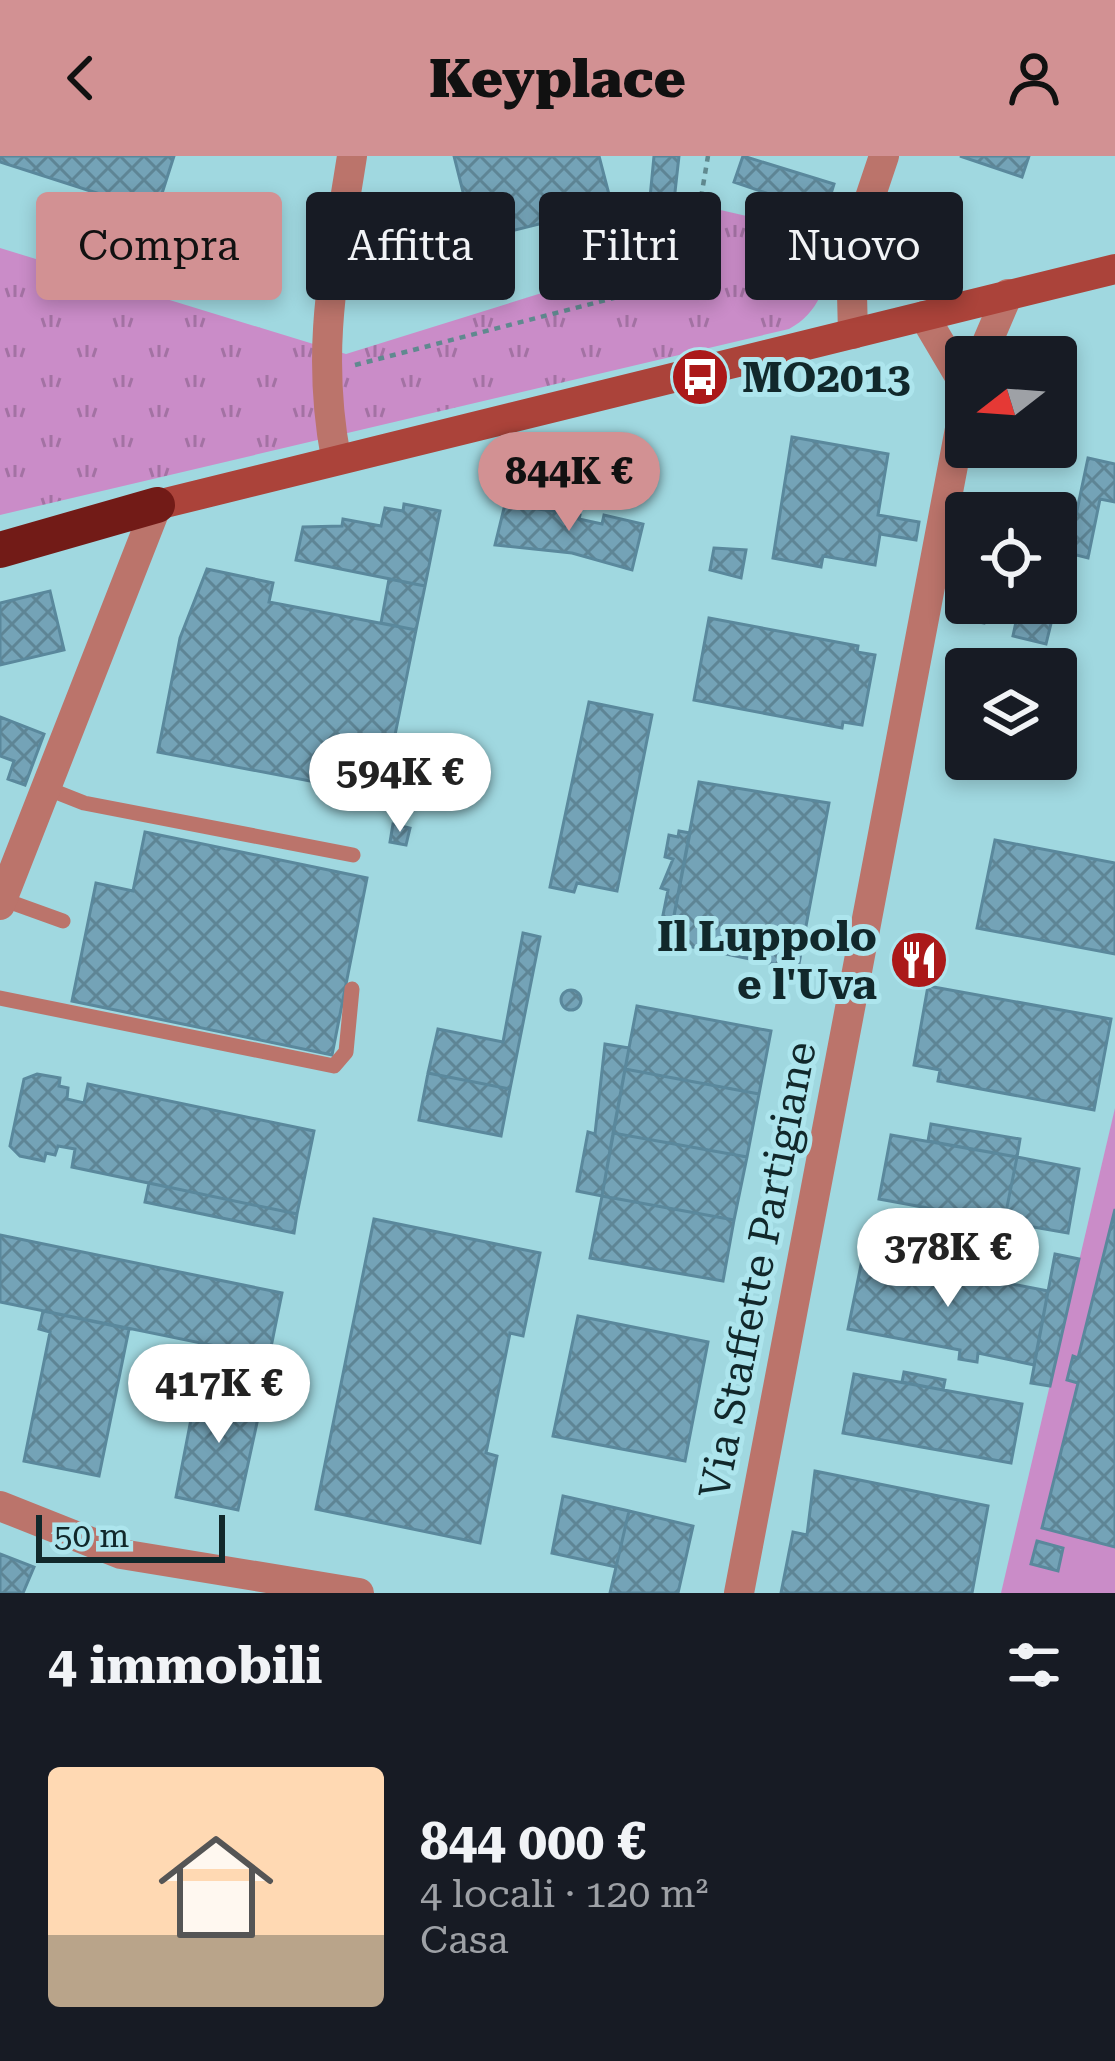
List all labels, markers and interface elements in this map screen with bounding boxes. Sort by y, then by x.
icon: back [48,45,114,111]
icon: person [1001,45,1067,111]
text: Keyplace [429,47,686,110]
chip: Compra [36,192,282,300]
chip: Affitta [306,192,515,300]
chip: Filtri [539,192,721,300]
chip: Nuovo [745,192,963,300]
north arrow [945,336,1077,468]
map controls [945,336,1077,780]
bus stop icon: MO2013 [669,346,731,408]
place label: MO2013 [742,353,911,402]
pin: 844K € [471,432,667,534]
text: 844K € [505,448,633,494]
button: locate [945,492,1077,624]
button: layers [945,648,1077,780]
pin: 594K € [302,733,498,835]
text: 594K € [336,749,464,795]
place label: Il Luppolo e l'Uva [657,912,877,1009]
restaurant icon: Il Luppolo e l'Uva [888,929,950,991]
street label: Via Staffette Partigiane [689,1037,826,1503]
pin: 378K € [850,1208,1046,1310]
text: 378K € [884,1224,1012,1270]
pin: 417K € [121,1344,317,1446]
text: 417K € [155,1360,283,1406]
scale bar [36,1509,225,1562]
text: 50 m [54,1516,129,1555]
icon: filters [1001,1632,1067,1698]
text: 4 immobili [48,1636,322,1695]
text: 844 000 € [420,1812,646,1871]
icon: home [144,1815,288,1959]
text: 4 locali · 120 m² [420,1871,708,1917]
text: Casa [420,1917,509,1963]

